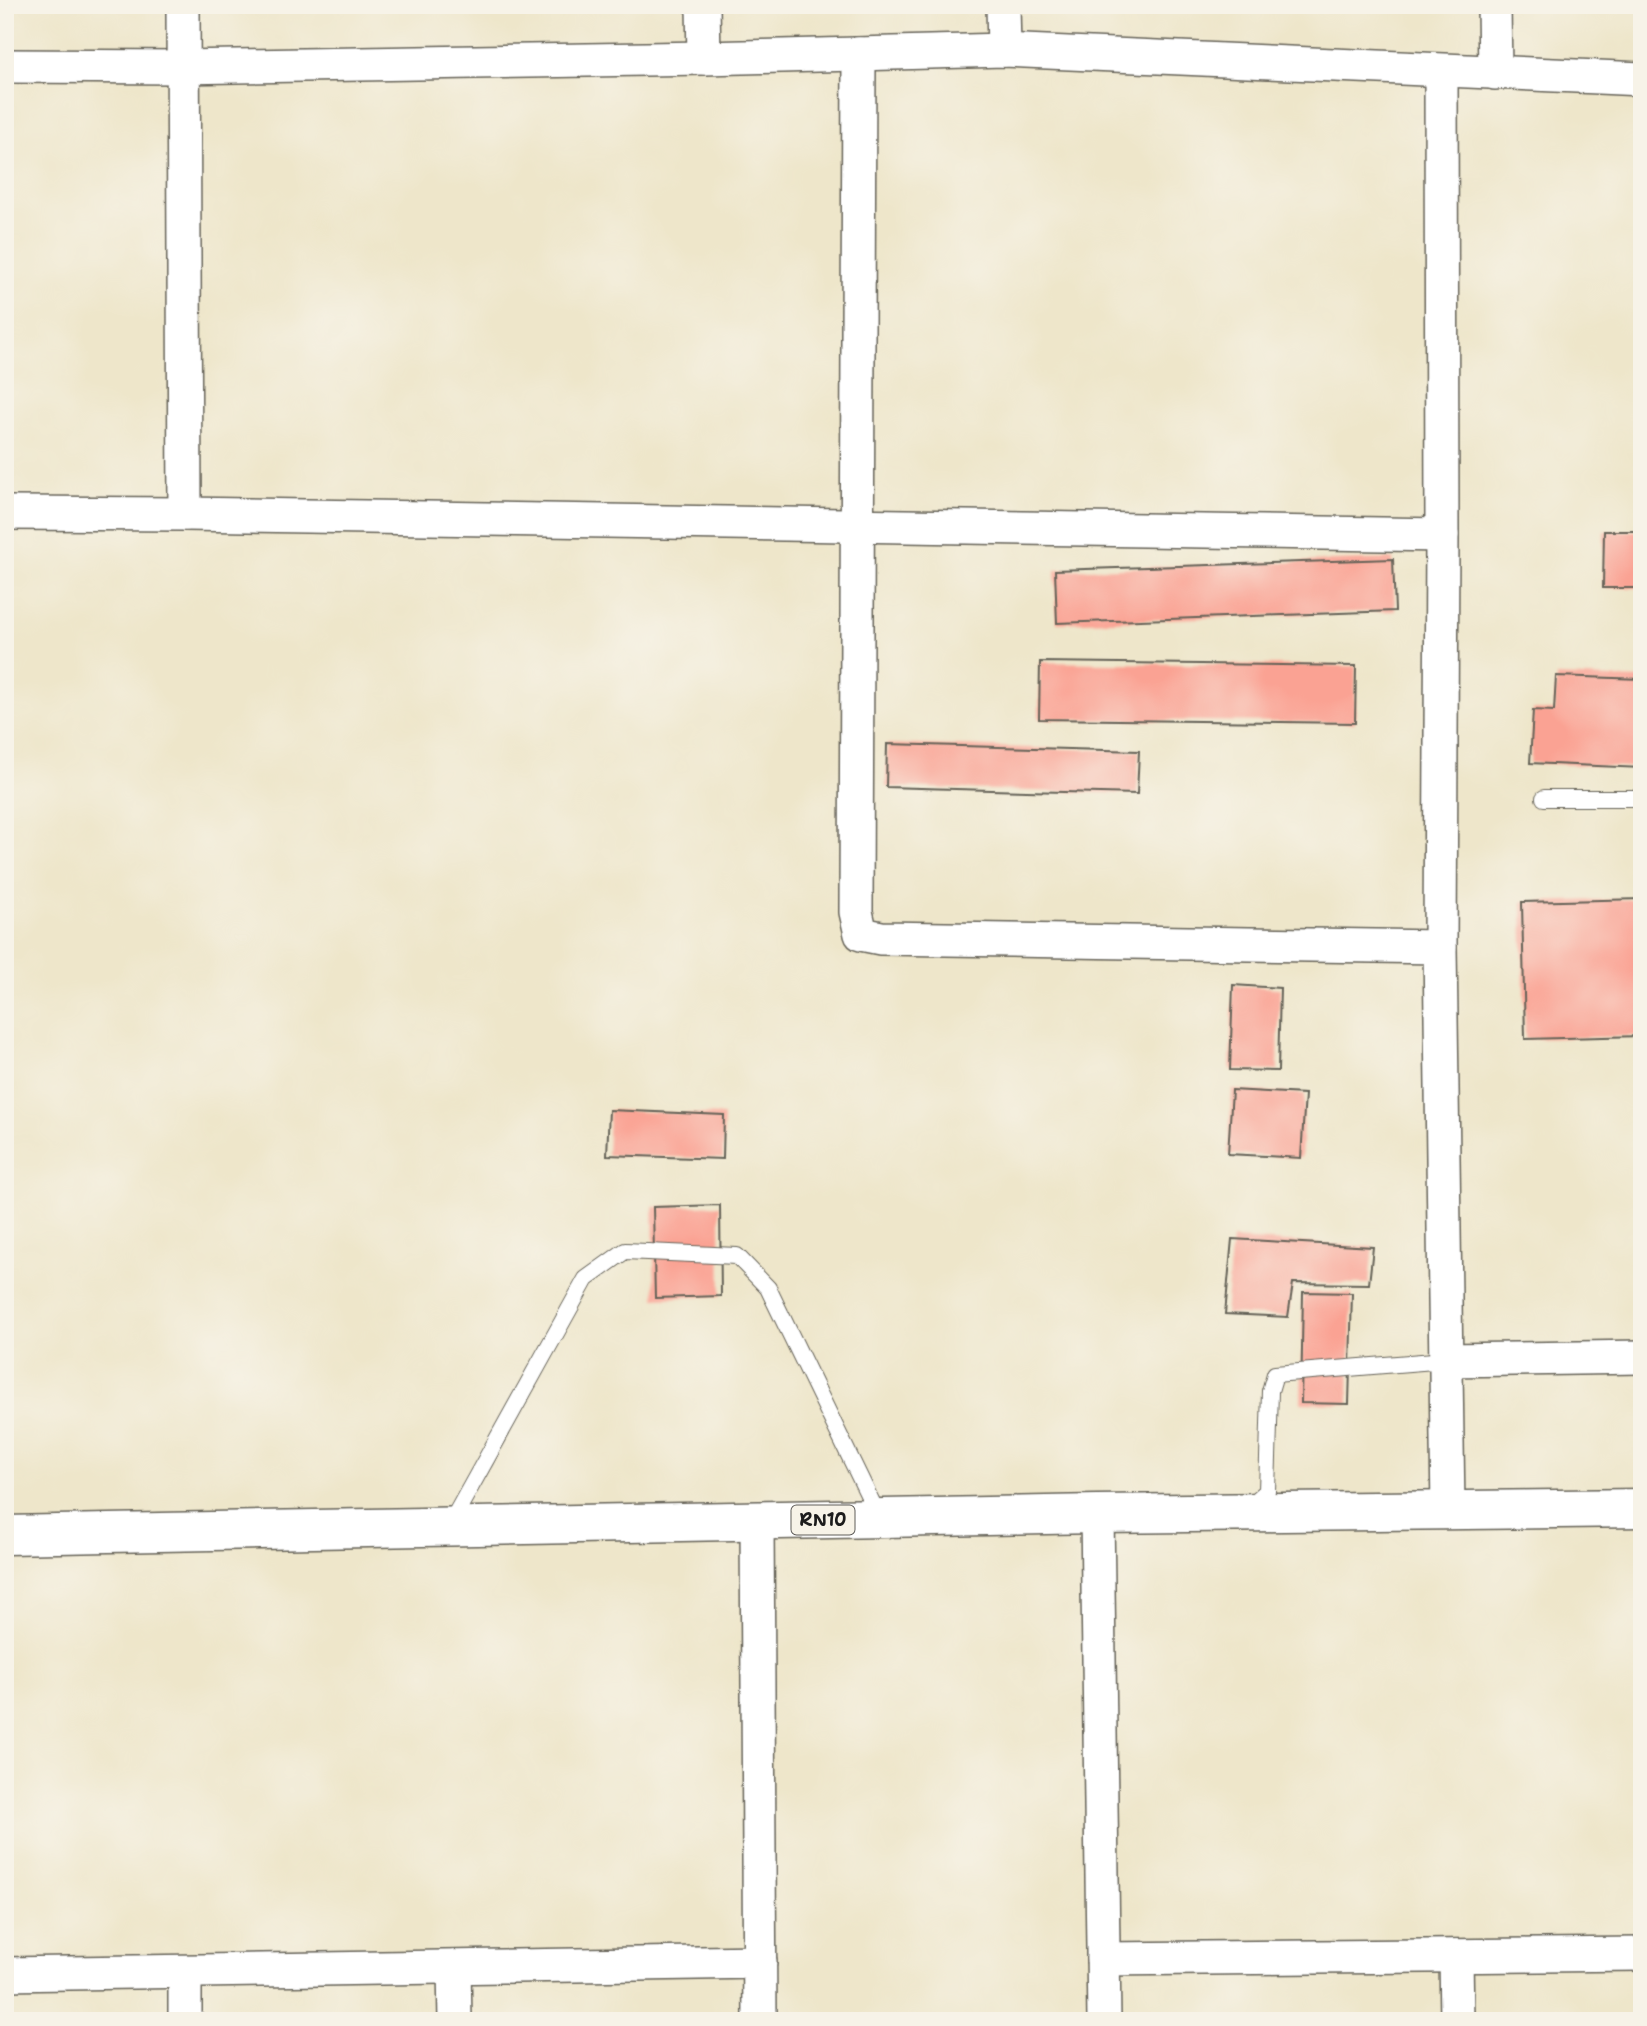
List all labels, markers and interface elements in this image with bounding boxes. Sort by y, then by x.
road number: RN10 [792,1506,854,1534]

